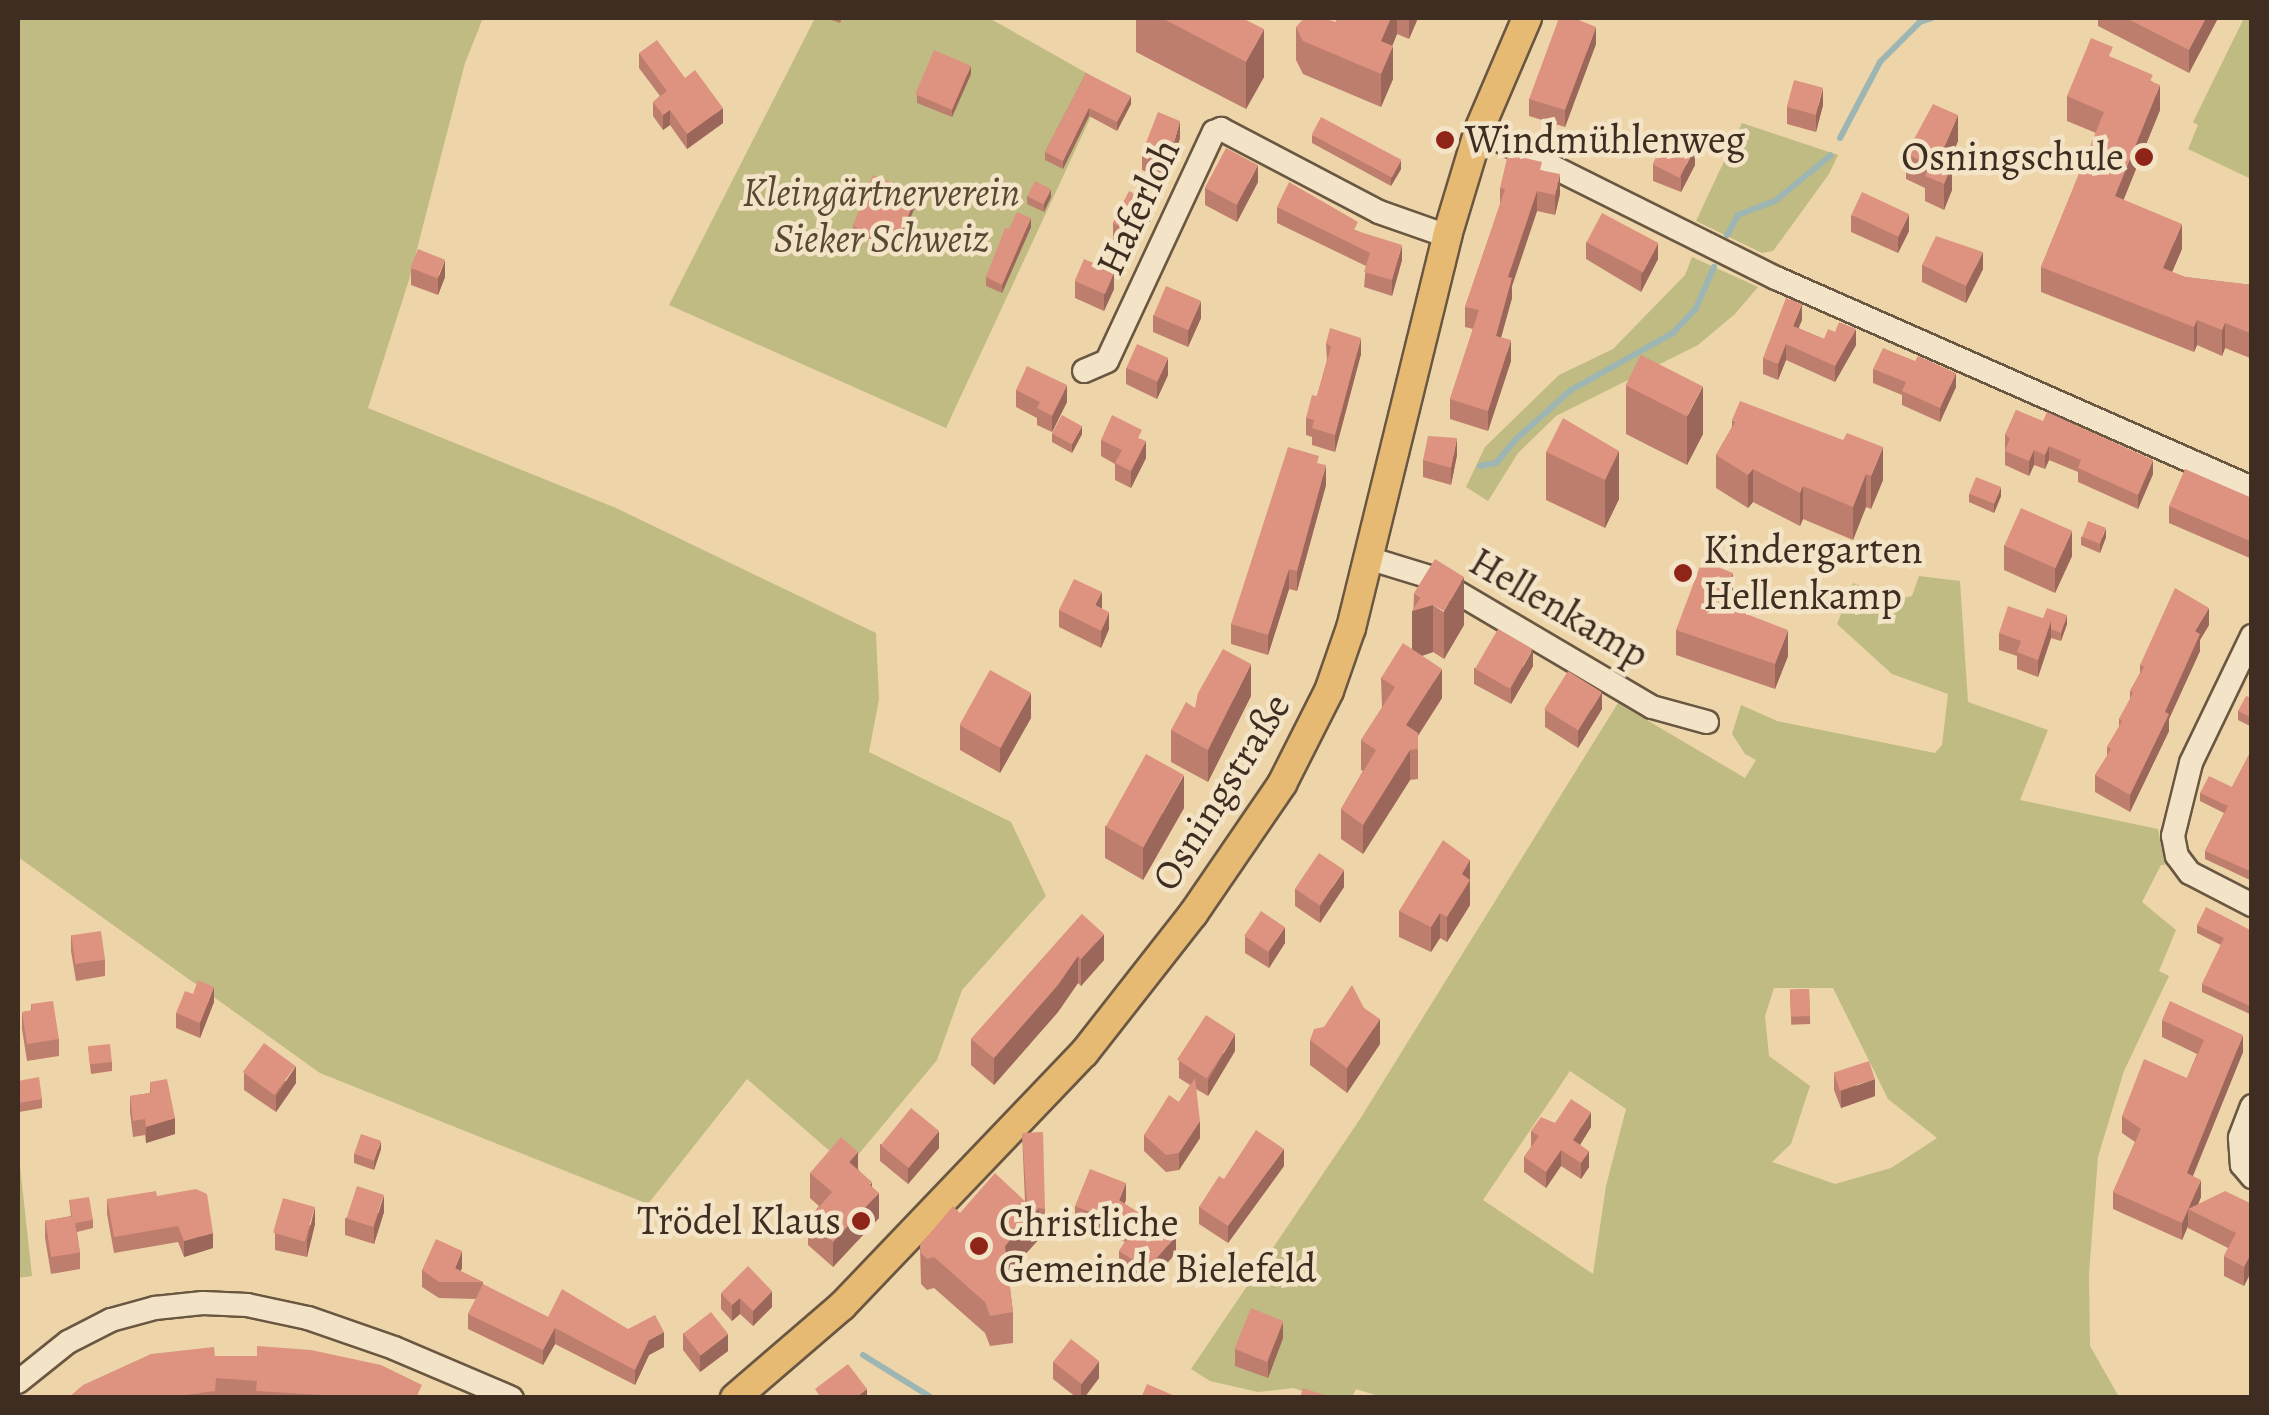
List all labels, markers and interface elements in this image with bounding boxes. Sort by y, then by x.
place label: Windmühlenweg [1465,116,1746,164]
marker: Windmühlenweg [1434,129,1456,151]
street label: Haferloh [1086,131,1190,283]
place label: Osningschule [1901,133,2124,181]
marker: Osningschule [2133,146,2155,168]
park label: Kleingärtnerverein Sieker Schweiz [742,169,1020,263]
place label: Kindergarten Hellenkamp [1703,526,1923,620]
street label: Hellenkamp [1461,538,1657,678]
marker: Kindergarten Hellenkamp [1672,562,1694,584]
street label: Osningstraße [1141,685,1301,899]
place label: Trödel Klaus [637,1197,841,1245]
place label: Christliche Gemeinde Bielefeld [999,1199,1317,1293]
marker: Trödel Klaus [850,1210,872,1232]
marker: Christliche Gemeinde Bielefeld [968,1235,990,1257]

